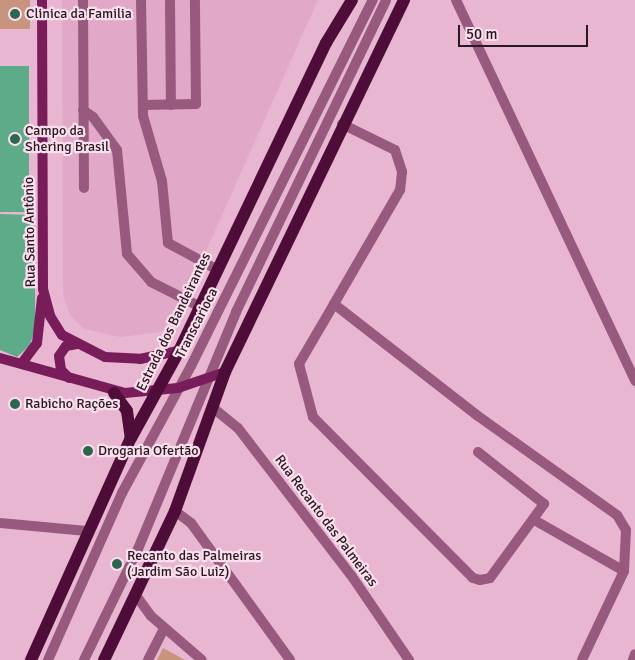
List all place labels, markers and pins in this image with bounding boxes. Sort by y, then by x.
place label: Clinica da Familia [26,6,132,22]
marker: Clinica da Familia [8,7,22,21]
place label: Campo da Shering Brasil [25,123,109,156]
marker: Campo da Shering Brasil [9,133,21,145]
place label: Rabicho Rações [25,396,118,412]
marker: Rabicho Rações [9,398,21,410]
place label: Drogaria Ofertão [98,443,199,459]
marker: Drogaria Ofertão [82,445,94,457]
place label: Recanto das Palmeiras (Jardim São Luiz) [127,548,261,580]
marker: Recanto das Palmeiras (Jardim São Luiz) [111,558,123,570]

